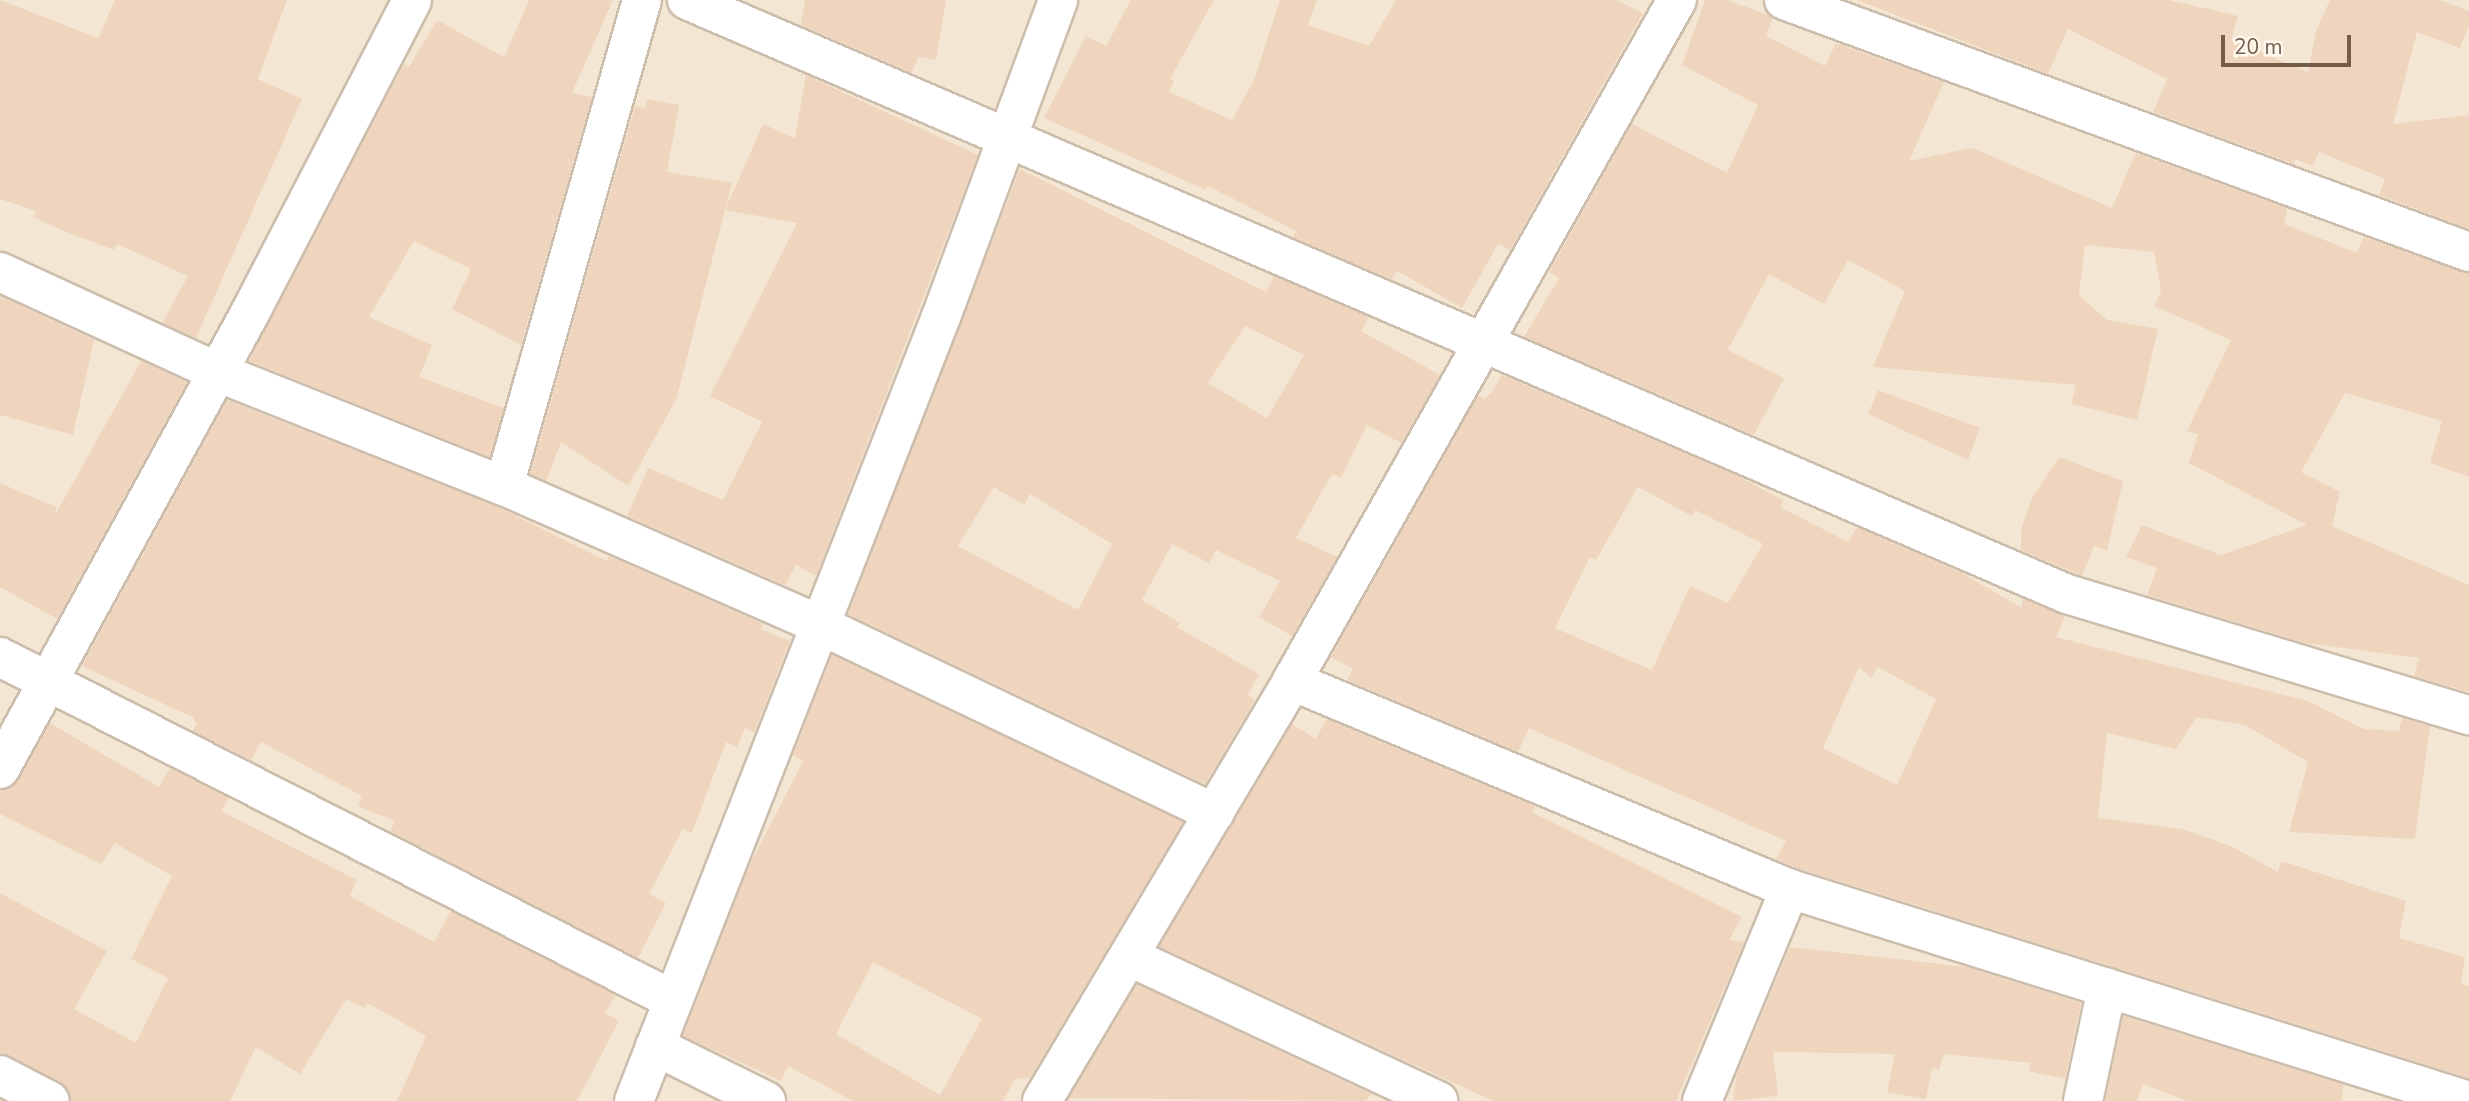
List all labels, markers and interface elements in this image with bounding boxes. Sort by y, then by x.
scale bar [2224,21,2354,65]
text: 20 m [2234,33,2283,61]

